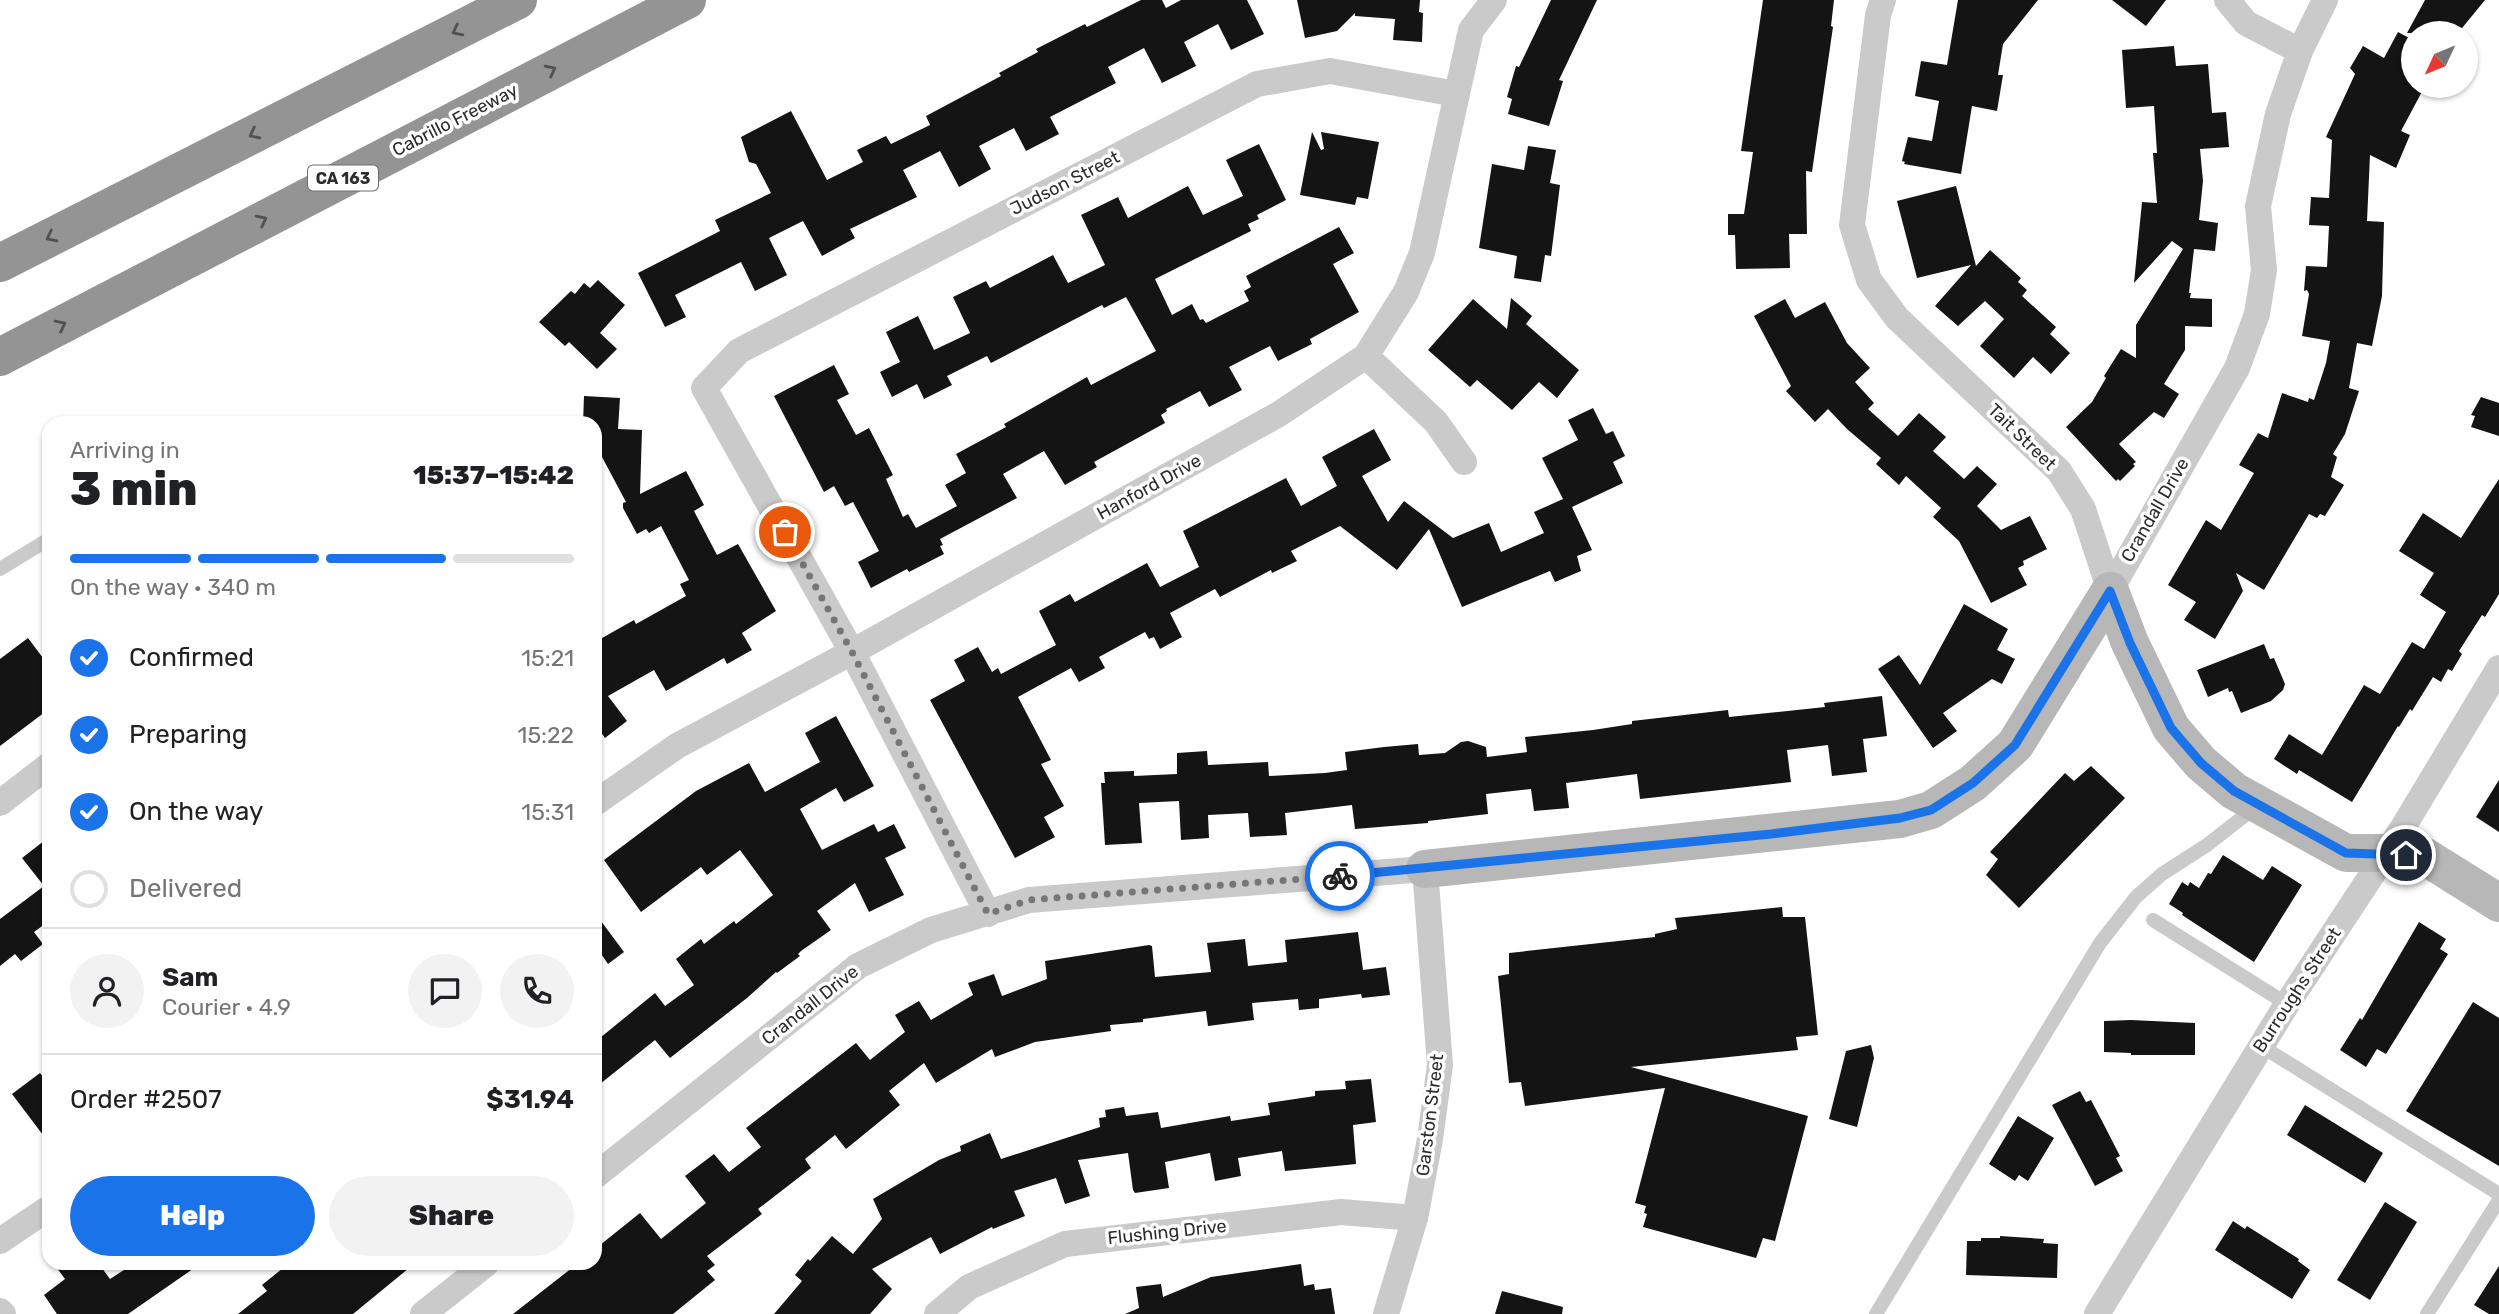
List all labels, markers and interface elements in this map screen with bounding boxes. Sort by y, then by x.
north arrow [2401,21,2478,98]
map controls [2401,21,2478,98]
one-way arrow [452,22,464,36]
one-way arrow [544,65,556,79]
street label: Cabrillo Freeway [389,79,522,161]
one-way arrow [249,126,261,139]
street label: Judson Street [1007,146,1123,220]
road number: CA 163 [308,166,378,190]
one-way arrow [255,215,268,229]
one-way arrow [46,229,59,243]
one-way arrow [53,320,66,333]
street label: Tait Street [1983,399,2061,475]
text: Arriving in [70,436,180,464]
street label: Hanford Drive [1093,449,1205,525]
street label: Crandall Drive [2116,454,2194,566]
text: 15:37–15:42 [413,460,574,491]
text: 3 min [70,462,198,517]
pin [755,502,815,562]
icon: bag [766,513,804,551]
text: On the way · 340 m [70,573,276,601]
icon: check [70,639,108,677]
text: Confirmed [129,642,254,673]
text: 15:21 [521,644,574,672]
icon: check [70,716,108,754]
text: Preparing [129,719,247,750]
text: 15:22 [518,721,574,749]
icon: check [70,793,108,831]
text: On the way [129,796,263,827]
text: 15:31 [521,798,574,826]
pin [2376,825,2436,885]
icon: home [2387,836,2425,874]
courier [1305,841,1375,911]
icon: bike [1321,857,1359,895]
text: Delivered [129,873,242,904]
street label: Burroughs Street [2248,923,2346,1057]
button: person [70,954,144,1028]
button: chat [408,954,482,1028]
button: phone [500,954,574,1028]
street label: Crandall Drive [757,960,863,1050]
text: Sam [162,962,218,993]
text: Courier · 4.9 [162,993,291,1021]
street label: Garston Street [1412,1053,1448,1177]
text: Order #2507 [70,1084,222,1115]
text: $31.94 [486,1084,574,1115]
button: Help [70,1176,315,1256]
button: Share [329,1176,574,1256]
street label: Flushing Drive [1106,1215,1228,1249]

